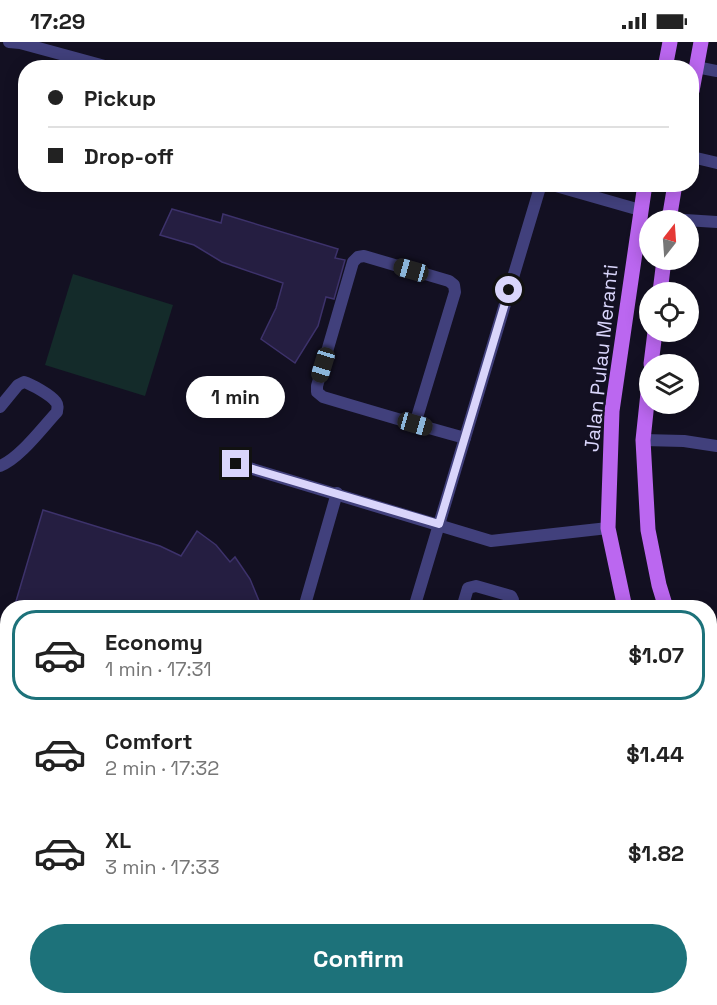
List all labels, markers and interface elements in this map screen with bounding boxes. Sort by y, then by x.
text: 17:29 [30,7,85,35]
text: Pickup [84,84,156,112]
text: Drop-off [84,142,174,170]
north arrow [639,210,699,270]
map controls [639,210,699,414]
car [391,256,431,284]
street label: Jalan Pulau Meranti [578,263,624,453]
route start [495,276,522,303]
button: locate [639,282,699,342]
car [309,345,337,385]
button: layers [639,354,699,414]
callout: 1 min [186,377,286,419]
text: 1 min [211,384,260,410]
car [395,410,435,438]
route end [222,450,249,477]
icon: car [33,628,87,682]
text: Economy [105,628,203,656]
text: $1.07 [628,641,684,669]
text: 1 min · 17:31 [105,656,212,682]
icon: car [33,727,87,781]
text: Comfort [105,727,193,755]
text: $1.44 [626,740,684,768]
text: 2 min · 17:32 [105,755,219,781]
icon: car [33,826,87,880]
text: XL [105,826,131,854]
text: $1.82 [628,839,684,867]
text: 3 min · 17:33 [105,854,219,880]
button: Confirm [30,924,687,993]

